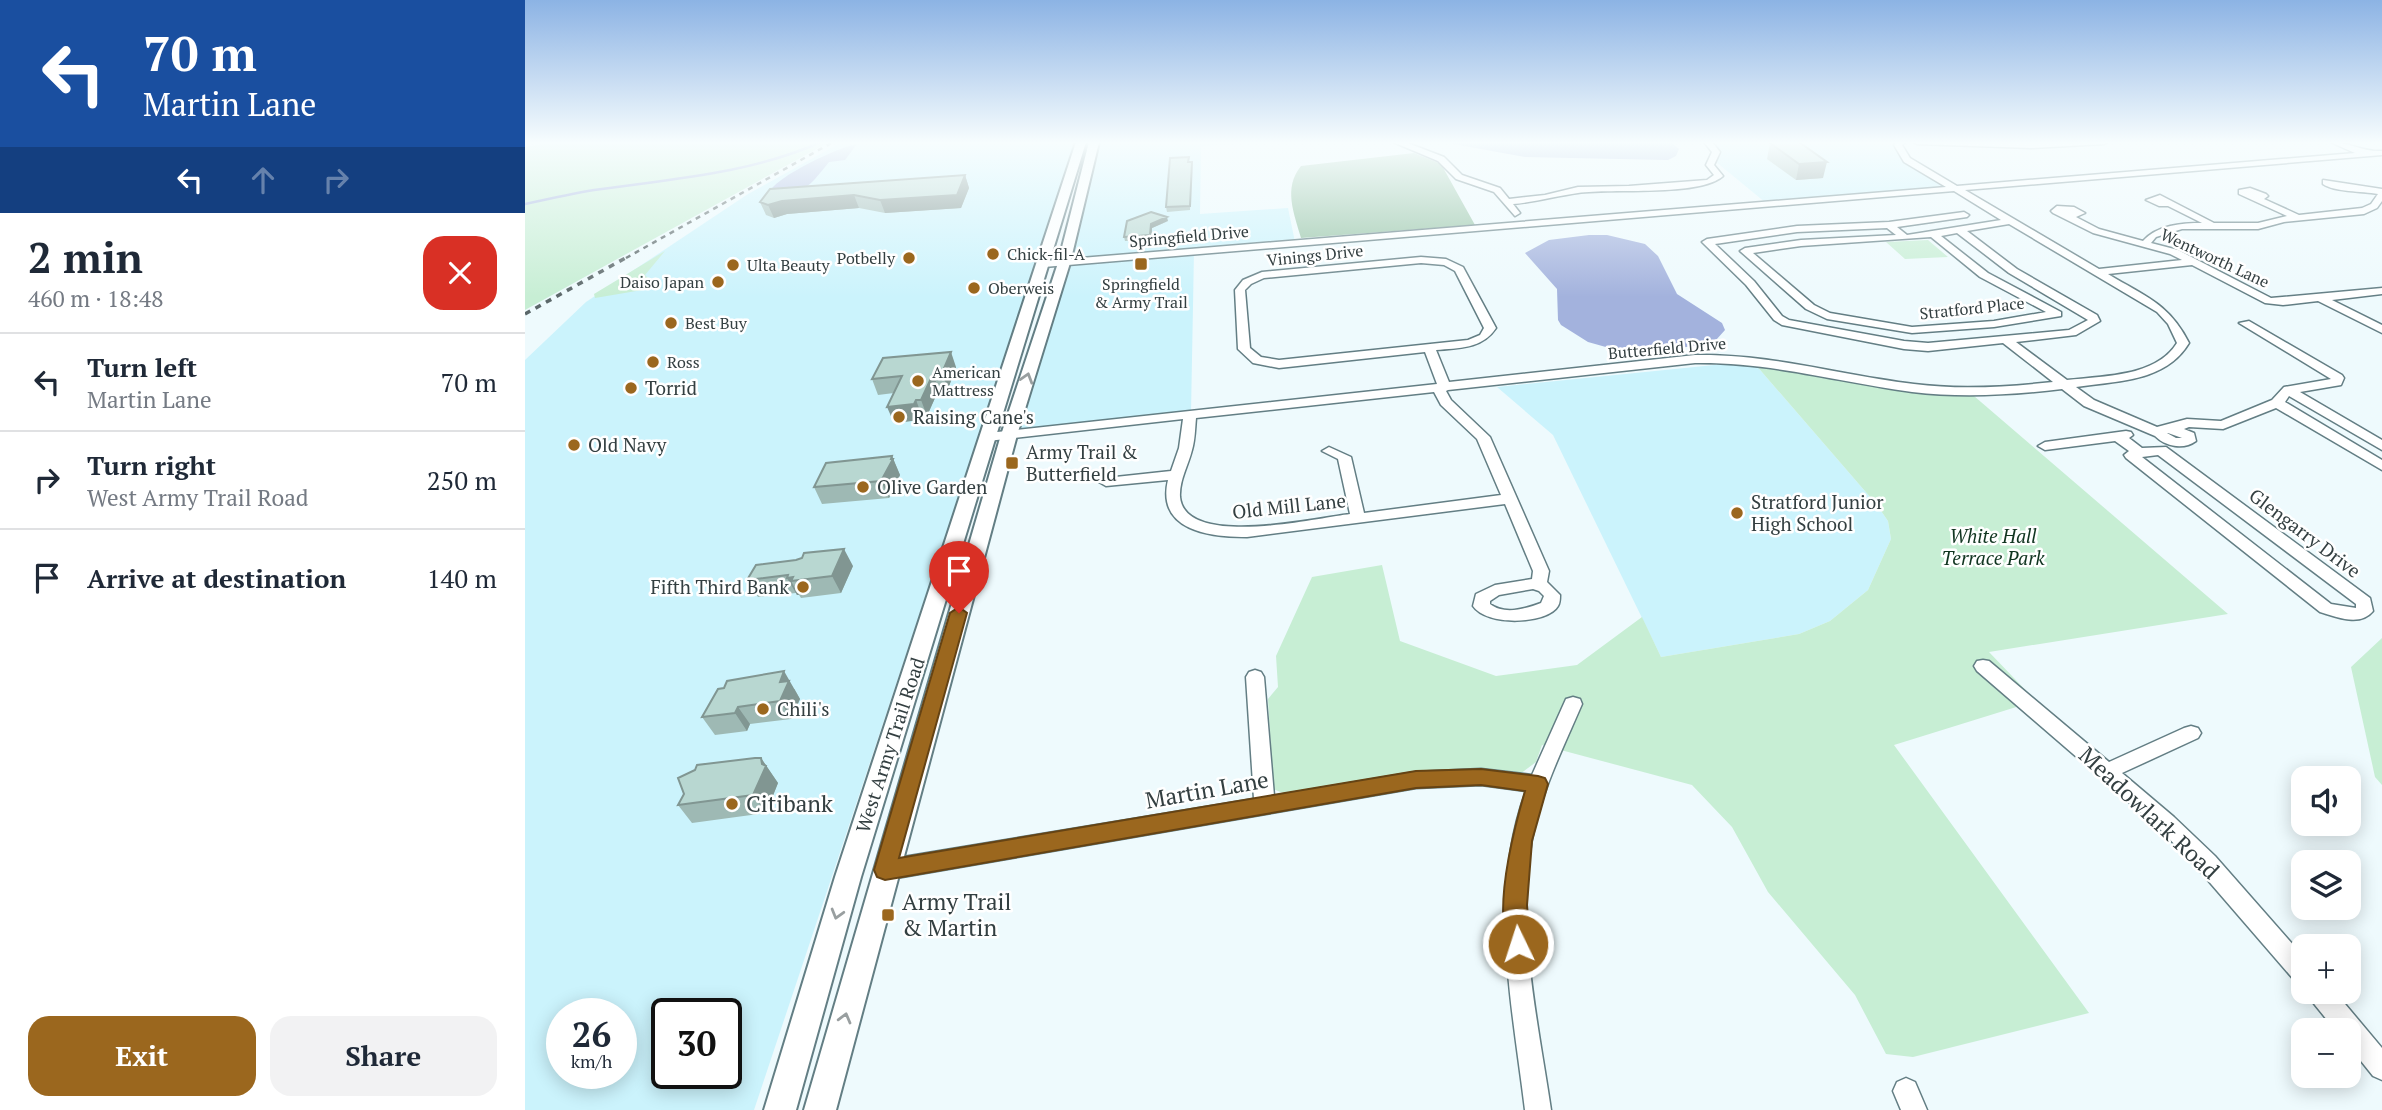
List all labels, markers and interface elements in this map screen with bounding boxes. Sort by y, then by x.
text: 70 m [143,20,257,85]
icon: left [28,28,119,119]
text: Martin Lane [143,83,316,125]
icon: left [171,161,209,199]
icon: ahead [244,161,282,199]
icon: right [317,161,355,199]
street label: Springfield Drive [1128,220,1250,252]
street label: Wentworth Lane [2157,223,2273,293]
text: 2 min [28,229,143,285]
button: close [423,236,497,310]
street label: Vinings Drive [1266,239,1364,271]
place label: Chick-fil-A [1007,243,1085,265]
marker: Chick-fil-A [985,246,1001,262]
place label: Potbelly [837,247,896,269]
marker: Potbelly [901,250,917,266]
place label: Ulta Beauty [747,254,831,276]
marker: Springfield & Army Trail [1133,256,1149,272]
marker: Ulta Beauty [725,257,741,273]
place label: Daiso Japan [620,271,704,293]
place label: Springfield & Army Trail [1094,273,1188,313]
marker: Daiso Japan [710,274,726,290]
place label: Oberweis [988,277,1054,299]
marker: Oberweis [966,280,982,296]
text: 460 m · 18:48 [28,283,163,314]
street label: Stratford Place [1919,292,2025,324]
place label: Best Buy [685,312,748,334]
marker: Best Buy [663,315,679,331]
street label: Butterfield Drive [1607,332,1727,364]
text: Turn left [87,350,197,384]
place label: Ross [667,351,700,373]
marker: Ross [645,354,661,370]
place label: American Mattress [932,361,1001,401]
icon: left [28,363,66,401]
text: 70 m [441,365,497,399]
one-way arrow [1018,372,1033,384]
marker: American Mattress [910,373,926,389]
place label: Torrid [645,375,697,400]
marker: Torrid [623,380,639,396]
text: Martin Lane [87,384,212,415]
place label: Raising Cane's [913,404,1034,429]
marker: Raising Cane's [891,409,907,425]
place label: Old Navy [588,432,667,457]
marker: Old Navy [566,437,582,453]
place label: Army Trail & Butterfield [1026,439,1138,486]
text: Turn right [87,448,216,482]
marker: Army Trail & Butterfield [1004,455,1020,471]
icon: right [28,461,66,499]
text: 250 m [427,463,497,497]
place label: Olive Garden [877,474,987,499]
marker: Olive Garden [855,479,871,495]
text: West Army Trail Road [87,482,309,513]
street label: Glengarry Drive [2244,482,2366,583]
street label: Old Mill Lane [1231,487,1347,524]
place label: Stratford Junior High School [1751,489,1884,536]
marker: Stratford Junior High School [1729,505,1745,521]
park label: White Hall Terrace Park [1941,523,2045,570]
pin [929,541,989,613]
icon: arrive [940,552,978,590]
icon: arrive [28,559,66,597]
text: Arrive at destination [87,561,346,595]
text: 140 m [427,561,497,595]
place label: Fifth Third Bank [650,574,789,599]
marker: Fifth Third Bank [795,579,811,595]
street label: West Army Trail Road [849,654,930,836]
place label: Chili's [777,696,829,721]
marker: Chili's [755,701,771,717]
street label: Meadowlark Road [2073,740,2226,886]
street label: Martin Lane [1143,763,1271,816]
map controls [2291,766,2361,1088]
button: sound [2291,766,2361,836]
place label: Citibank [746,788,833,819]
marker: Citibank [724,796,740,812]
button: layers [2291,850,2361,920]
place label: Army Trail & Martin [902,886,1012,943]
marker: Army Trail & Martin [880,907,896,923]
position arrow [1481,907,1555,981]
one-way arrow [831,908,846,920]
button: + [2291,934,2361,1004]
speed limit sign: 30 [651,998,742,1089]
text: 26 [572,1011,611,1057]
one-way arrow [836,1013,851,1025]
button: Exit [28,1016,256,1096]
button: Share [270,1016,497,1096]
button: − [2291,1018,2361,1088]
text: km/h [571,1049,612,1073]

